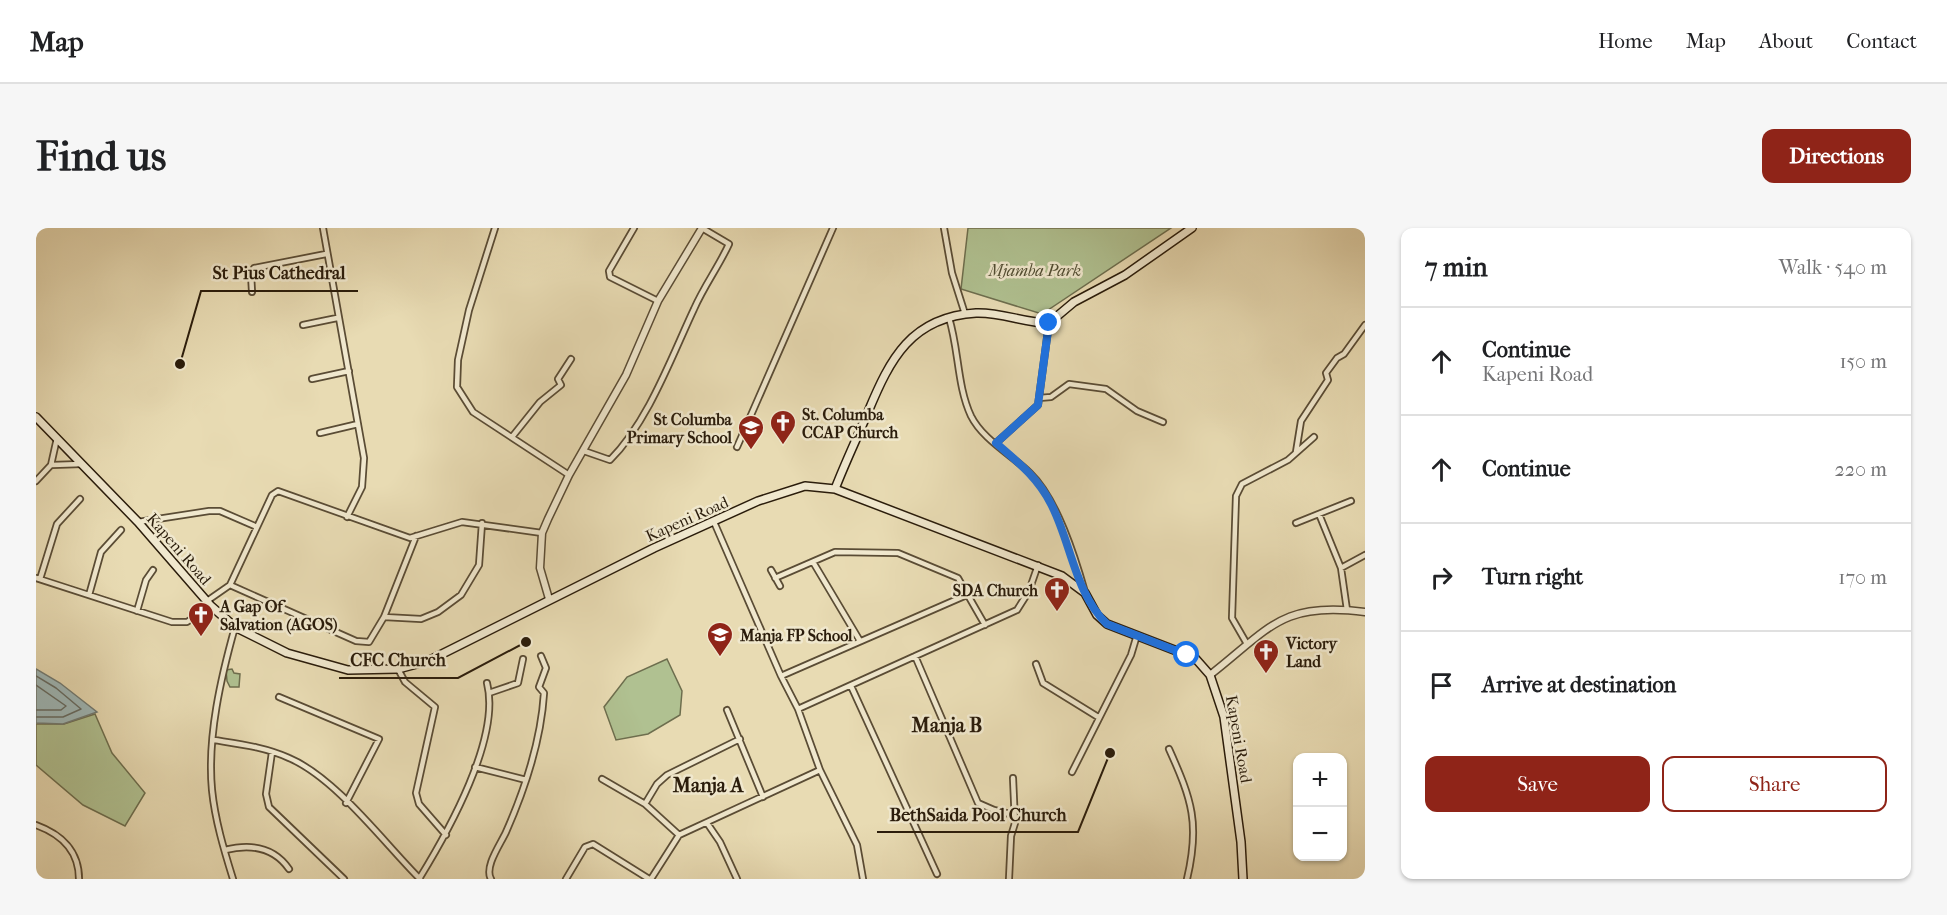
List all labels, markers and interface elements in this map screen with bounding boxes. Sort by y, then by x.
text: Map [30,25,84,58]
text: Home [1598,29,1653,53]
text: Map [1686,29,1726,53]
text: About [1759,29,1813,53]
text: Contact [1846,29,1917,53]
button: Directions [1762,129,1911,183]
text: Find us [36,132,166,181]
text: 7 min [1425,252,1488,283]
callout: St Pius Cathedral [201,255,358,291]
text: Walk · 540 m [1779,256,1887,279]
park label: Mjamba Park [988,261,1081,280]
text: St Pius Cathedral [213,263,346,284]
route end [1035,309,1061,335]
text: Continue [1482,337,1571,363]
icon: ahead [1425,345,1458,378]
text: 150 m [1839,350,1887,373]
text: Kapeni Road [1482,363,1593,386]
place label: St. Columba CCAP Church [802,405,899,442]
church icon: St. Columba CCAP Church [768,408,798,446]
place label: St Columba Primary School [627,410,733,448]
school or university icon: St Columba Primary School [736,413,766,451]
icon: ahead [1425,453,1458,486]
text: Continue [1482,456,1571,482]
text: 220 m [1834,458,1887,481]
street label: Kapeni Road [643,492,732,546]
street label: Kapeni Road [143,509,216,589]
icon: right [1425,561,1458,594]
text: Turn right [1482,564,1583,590]
text: 170 m [1838,566,1887,589]
church icon: SDA Church [1042,575,1072,613]
place label: SDA Church [953,581,1039,600]
place label: A Gap Of Salvation (AGOS) [219,597,337,635]
church icon: A Gap Of Salvation (AGOS) [186,600,216,638]
school or university icon: Manja FP School [705,620,735,658]
place label: Manja FP School [739,626,853,645]
place label: Victory Land [1285,634,1339,671]
church icon: Victory Land [1251,637,1281,675]
route start [1173,641,1199,667]
callout: CFC Church [339,642,458,678]
text: CFC Church [350,650,447,671]
icon: arrive [1425,669,1458,702]
text: Arrive at destination [1482,672,1676,698]
street label: Kapeni Road [1222,694,1256,785]
district label: Manja B [911,714,982,737]
map controls [1293,753,1347,861]
button: + [1293,753,1347,807]
button: Save [1425,756,1650,812]
button: Share [1662,756,1887,812]
district label: Manja A [672,774,744,797]
callout: BethSaida Pool Church [877,796,1078,832]
text: BethSaida Pool Church [889,805,1067,826]
button: − [1293,807,1347,861]

